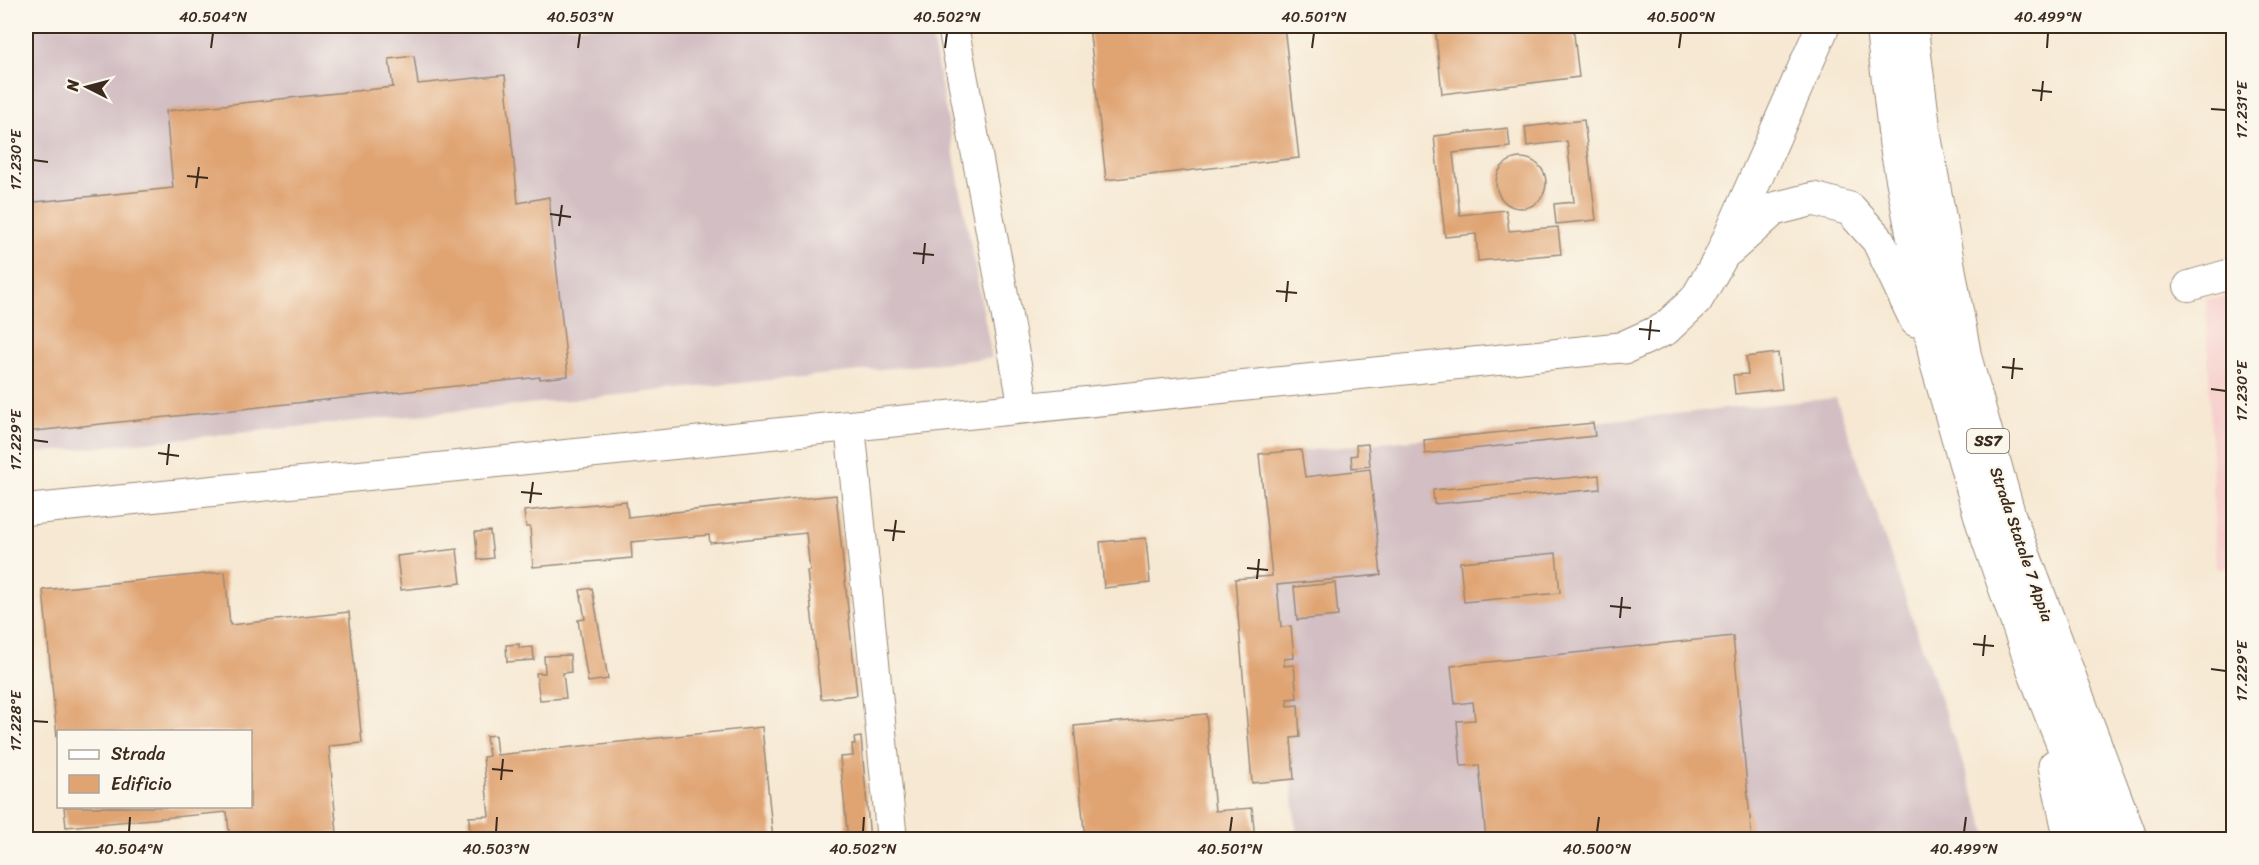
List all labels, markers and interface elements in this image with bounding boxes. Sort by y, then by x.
text: 40.504°N [179,4,248,30]
text: 40.503°N [546,4,614,30]
text: 40.502°N [913,4,981,30]
text: 40.501°N [1281,4,1347,30]
text: 40.500°N [1647,4,1716,30]
text: 40.499°N [2014,4,2083,30]
north arrow [57,57,117,117]
text: N [57,78,88,94]
text: 17.231°E [2229,80,2255,139]
text: 17.230°E [3,128,29,190]
text: 17.230°E [2229,359,2255,421]
text: 17.229°E [3,408,29,470]
road number: SS7 [1967,429,2009,453]
street label: Strada Statale 7 Appia [1981,463,2062,627]
text: 17.229°E [2229,639,2255,701]
text: 17.228°E [3,689,29,751]
legend [57,730,252,808]
text: Strada [111,738,166,770]
text: Edificio [111,768,172,800]
text: 40.504°N [95,836,164,862]
text: 40.503°N [462,836,530,862]
text: 40.502°N [829,836,897,862]
text: 40.501°N [1197,836,1263,862]
text: 40.500°N [1563,836,1632,862]
text: 40.499°N [1930,836,1999,862]

